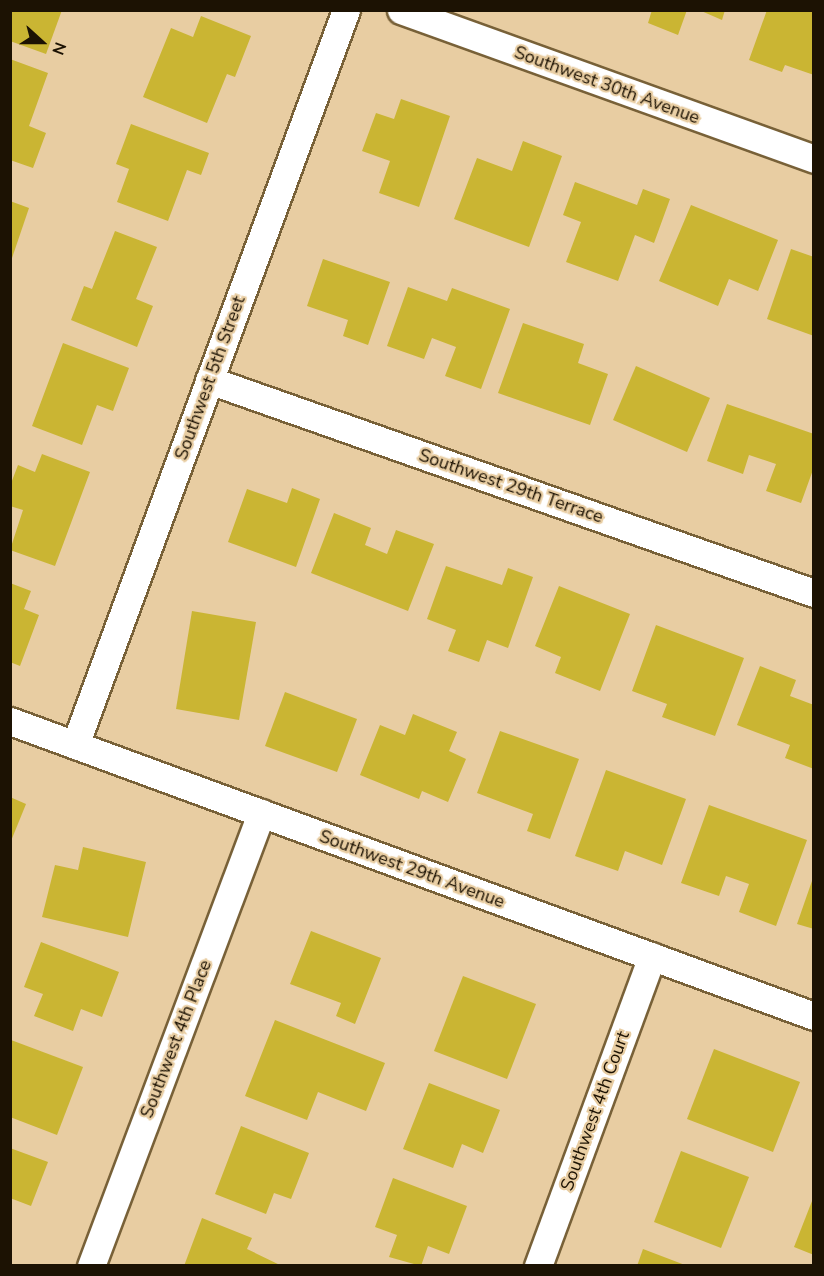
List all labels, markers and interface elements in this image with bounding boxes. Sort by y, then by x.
north arrow [12,12,72,72]
text: N [46,39,71,58]
street label: Southwest 30th Avenue [511,41,703,129]
street label: Southwest 5th Street [170,293,250,463]
street label: Southwest 29th Terrace [416,444,606,528]
street label: Southwest 29th Avenue [316,825,508,913]
street label: Southwest 4th Place [136,957,216,1121]
street label: Southwest 4th Court [556,1028,634,1194]

